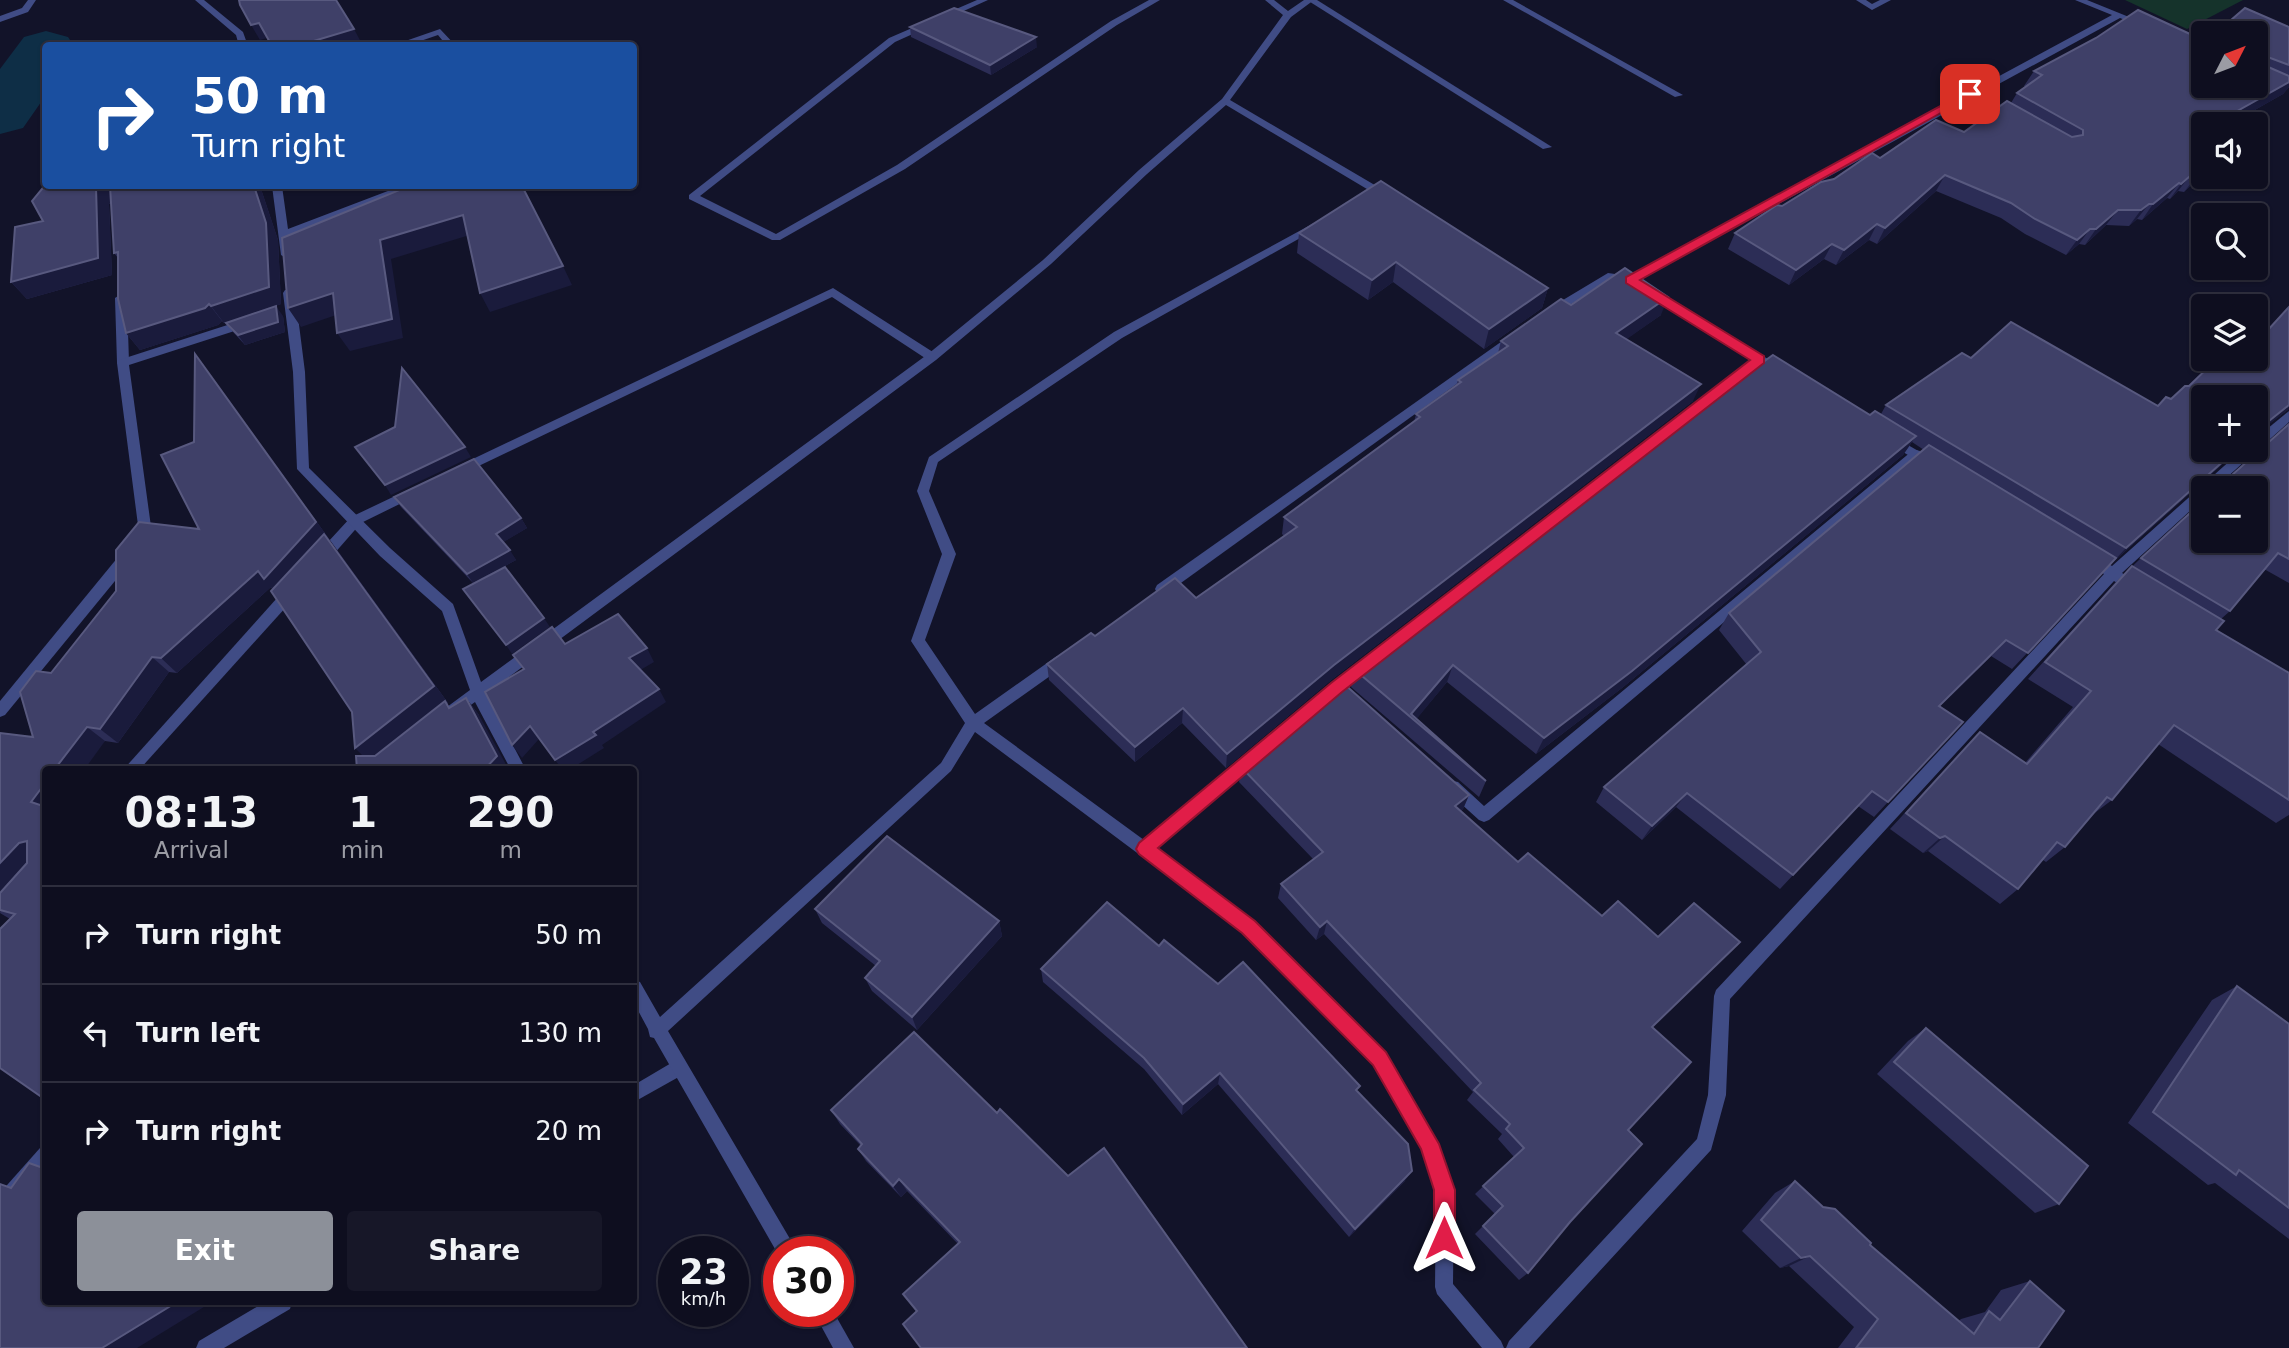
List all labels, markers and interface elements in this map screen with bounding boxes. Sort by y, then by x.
north arrow [2191,21,2268,98]
map controls [2191,21,2268,553]
pin [1940,64,2000,124]
text: 50 m [192,68,328,125]
icon: right [77,70,168,161]
icon: arrive [1951,75,1989,113]
button: sound [2191,112,2268,189]
text: Turn right [192,127,345,165]
button: search [2191,203,2268,280]
button: layers [2191,294,2268,371]
button: + [2191,385,2268,462]
button: − [2191,476,2268,553]
text: 08:13 [125,788,258,837]
text: 1 [348,788,377,837]
text: 290 [467,788,554,837]
text: Arrival [154,837,229,863]
text: min [341,837,384,863]
text: m [499,837,522,863]
icon: right [77,916,115,954]
text: Turn right [136,920,281,950]
text: 50 m [535,920,602,950]
icon: left [77,1014,115,1052]
text: Turn left [136,1018,260,1048]
text: 130 m [519,1018,602,1048]
icon: right [77,1112,115,1150]
text: Turn right [136,1116,281,1146]
text: 20 m [535,1116,602,1146]
position arrow [1407,1201,1481,1275]
button: Exit [77,1211,333,1291]
button: Share [347,1211,602,1291]
speed limit sign: 30 [763,1236,854,1327]
text: 23 [679,1252,728,1292]
text: km/h [681,1288,726,1309]

